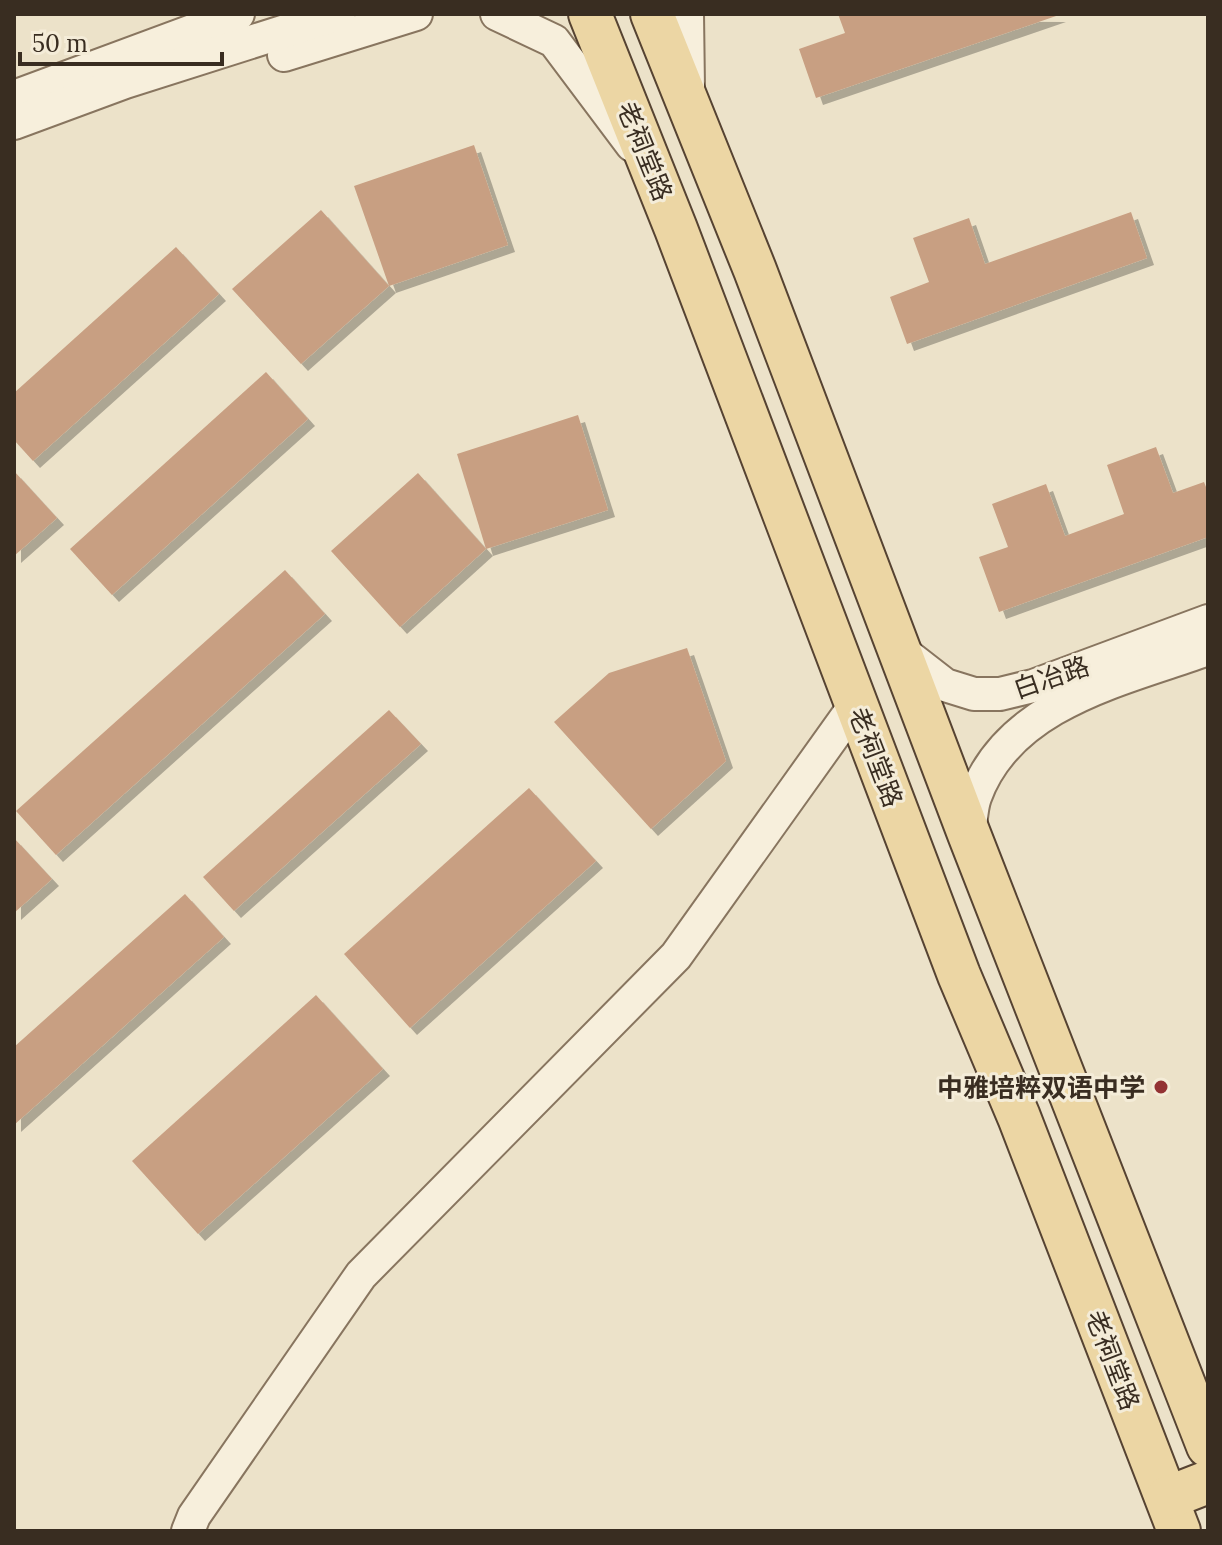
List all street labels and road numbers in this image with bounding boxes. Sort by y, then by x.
street label: 老祠堂路 [610,97,680,205]
street label: 白冶路 [1009,649,1093,705]
street label: 老祠堂路 [842,703,910,811]
street label: 老祠堂路 [1079,1306,1147,1414]

